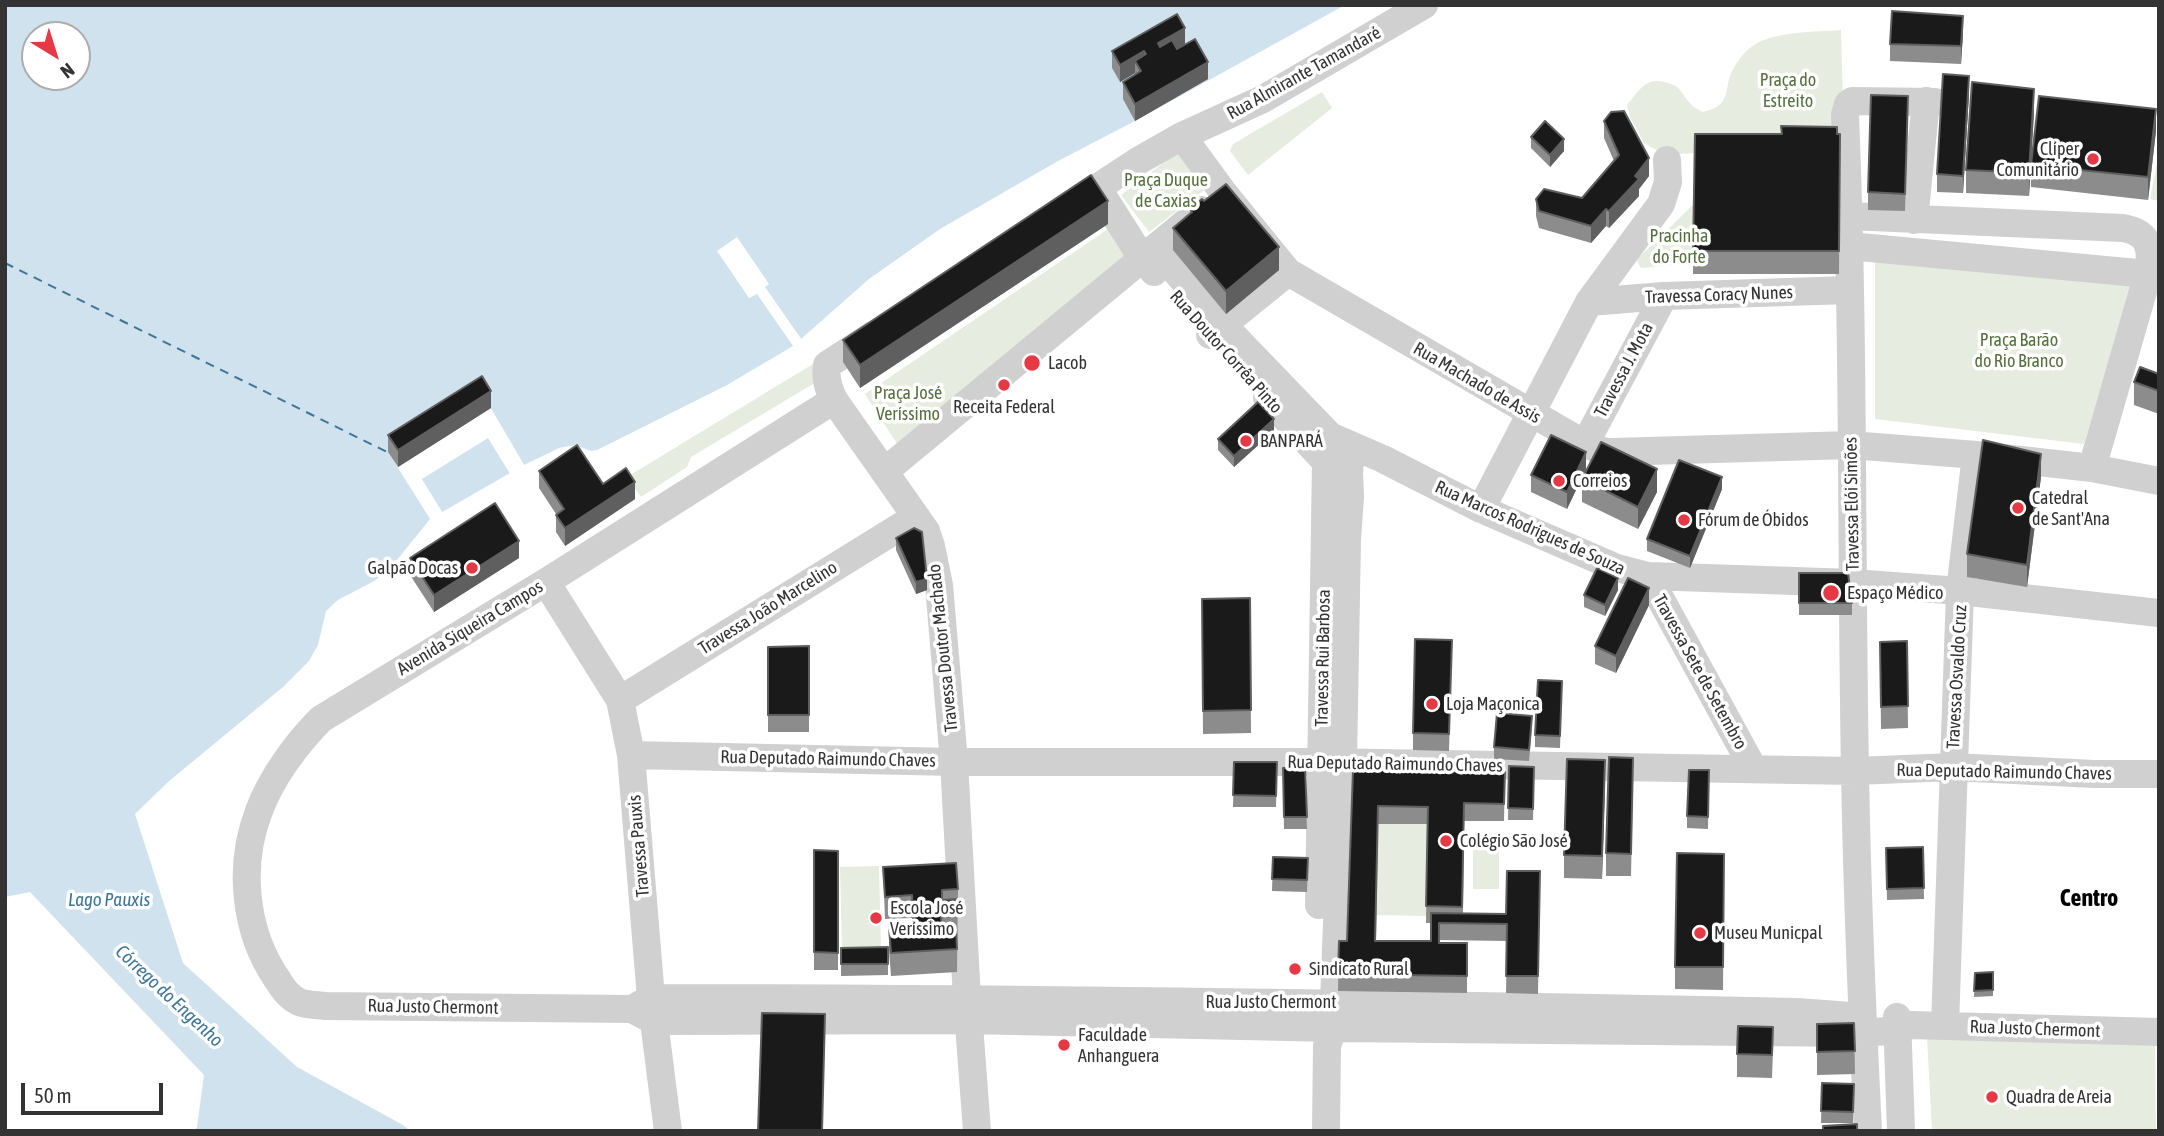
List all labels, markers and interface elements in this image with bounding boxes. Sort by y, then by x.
north arrow [21,21,91,91]
street label: Rua Almirante Tamandaré [1223,22,1385,124]
text: N [57,59,79,83]
park label: Praça do Estreito [1760,69,1816,112]
place label: Clíper Comunitário [1996,138,2079,180]
marker: Clíper Comunitário [2085,151,2101,167]
park label: Praça Duque de Caxias [1124,169,1208,212]
park label: Pracinha do Forte [1650,225,1708,268]
street label: Travessa Coracy Nunes [1645,282,1793,308]
street label: Rua Doutor Corrêa Pinto [1165,286,1287,418]
street label: Travessa J. Mota [1590,319,1658,421]
park label: Praça Barão do Rio Branco [1974,329,2064,372]
street label: Rua Machado de Assis [1410,338,1544,428]
place label: Lacob [1048,352,1087,374]
marker: Lacob [1022,353,1042,373]
marker: Receita Federal [996,377,1012,393]
park label: Praça José Veríssimo [874,382,942,424]
place label: Receita Federal [953,396,1055,418]
place label: BANPARÁ [1260,430,1323,452]
marker: BANPARÁ [1238,433,1254,449]
street label: Travessa Elói Simões [1840,437,1864,571]
place label: Correios [1573,470,1627,492]
marker: Correios [1551,473,1567,489]
street label: Rua Marcos Rodrigues de Souza [1432,476,1628,580]
place label: Catedral de Sant'Ana [2032,487,2110,530]
marker: Catedral de Sant'Ana [2010,500,2026,516]
place label: Fórum de Óbidos [1698,509,1808,531]
marker: Fórum de Óbidos [1676,512,1692,528]
place label: Galpão Docas [368,557,458,579]
street label: Travessa João Marcelino [695,557,841,659]
marker: Galpão Docas [464,560,480,576]
street label: Travessa Doutor Machado [923,563,963,733]
street label: Avenida Siqueira Campos [393,576,547,680]
place label: Espaço Médico [1847,582,1943,604]
marker: Espaço Médico [1821,583,1841,603]
street label: Travessa Rui Barbosa [1311,589,1335,727]
street label: Travessa Sete de Setembro [1648,591,1752,753]
street label: Travessa Osvaldo Cruz [1942,604,1972,750]
place label: Loja Maçonica [1446,693,1540,715]
marker: Loja Maçonica [1424,696,1440,712]
street label: Rua Deputado Raimundo Chaves [720,746,936,772]
street label: Rua Deputado Raimundo Chaves [1287,751,1503,777]
street label: Rua Deputado Raimundo Chaves [1896,759,2112,785]
street label: Travessa Pauxis [624,794,654,898]
place label: Colégio São José [1460,830,1568,852]
marker: Colégio São José [1438,833,1454,849]
district label: Centro [2060,884,2118,912]
water label: Lago Pauxis [68,889,150,911]
place label: Escola José Veríssimo [890,897,963,940]
marker: Escola José Veríssimo [868,910,884,926]
place label: Museu Municpal [1714,922,1822,944]
marker: Museu Municpal [1692,925,1708,941]
water label: Córrego do Engenho [110,940,228,1052]
place label: Sindicato Rural [1309,958,1409,980]
marker: Sindicato Rural [1287,961,1303,977]
street label: Rua Justo Chermont [1206,991,1336,1013]
street label: Rua Justo Chermont [367,995,499,1019]
street label: Rua Justo Chermont [1969,1016,2101,1042]
place label: Faculdade Anhanguera [1078,1024,1159,1066]
marker: Faculdade Anhanguera [1056,1037,1072,1053]
scale bar [24,1070,166,1114]
text: 50 m [34,1083,72,1107]
place label: Quadra de Areia [2006,1086,2112,1108]
marker: Quadra de Areia [1984,1089,2000,1105]

